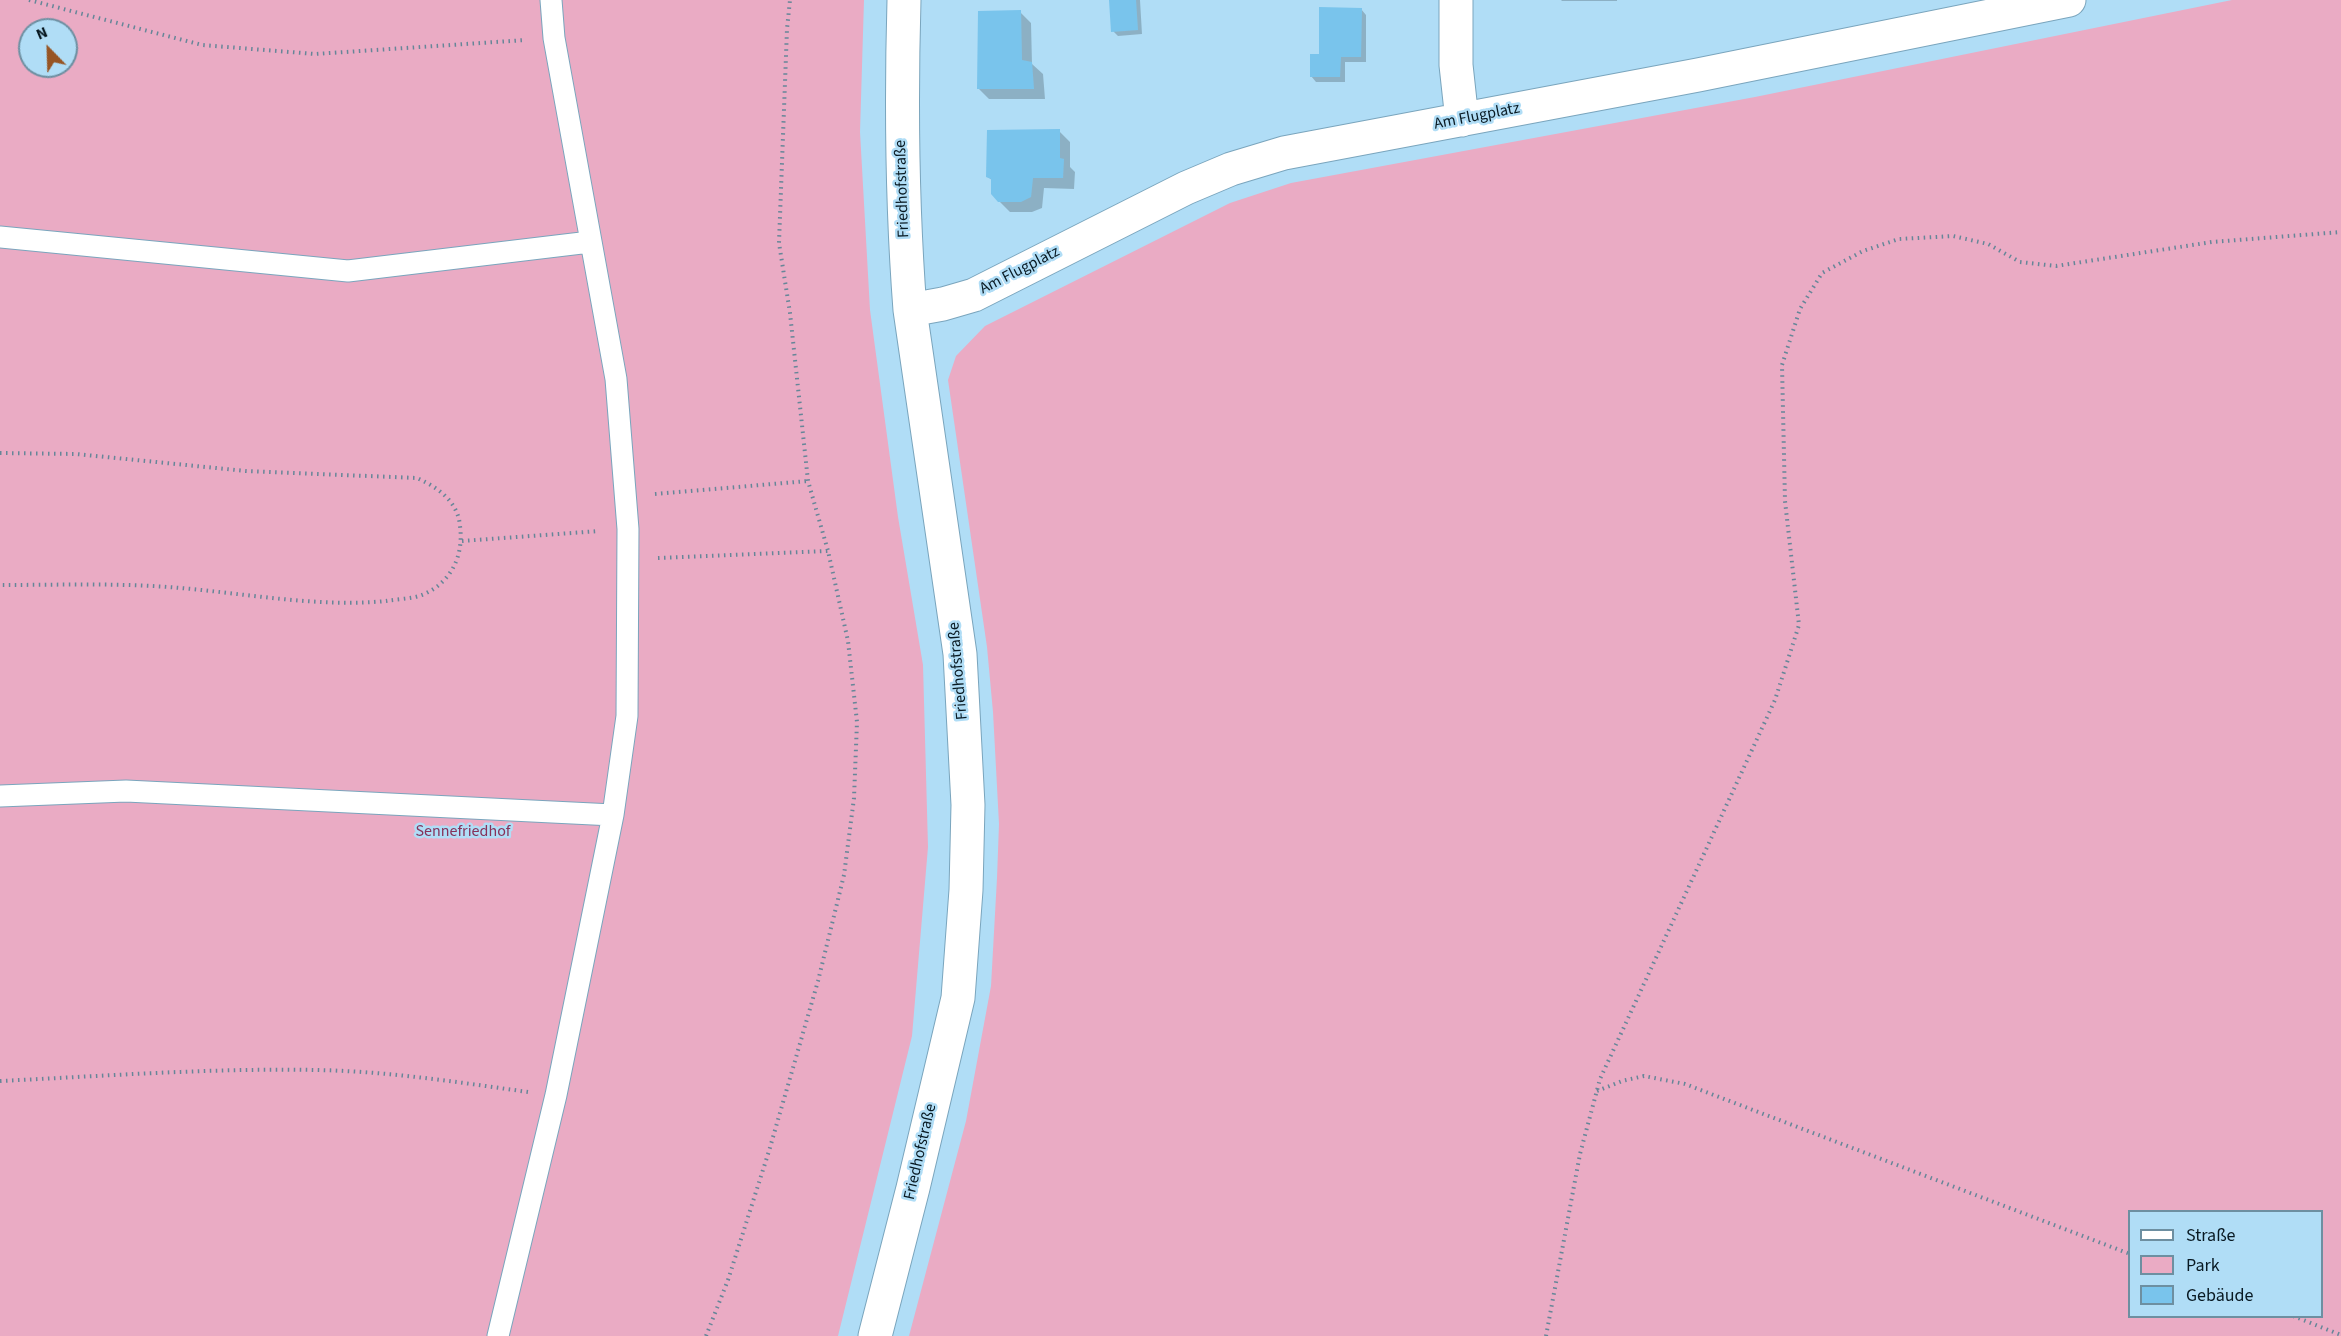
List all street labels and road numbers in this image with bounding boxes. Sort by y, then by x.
street label: Am Flugplatz [1433,99,1521,135]
street label: Friedhofstraße [892,140,914,238]
street label: Am Flugplatz [977,243,1063,299]
street label: Friedhofstraße [945,621,973,721]
street label: Friedhofstraße [901,1102,941,1202]

